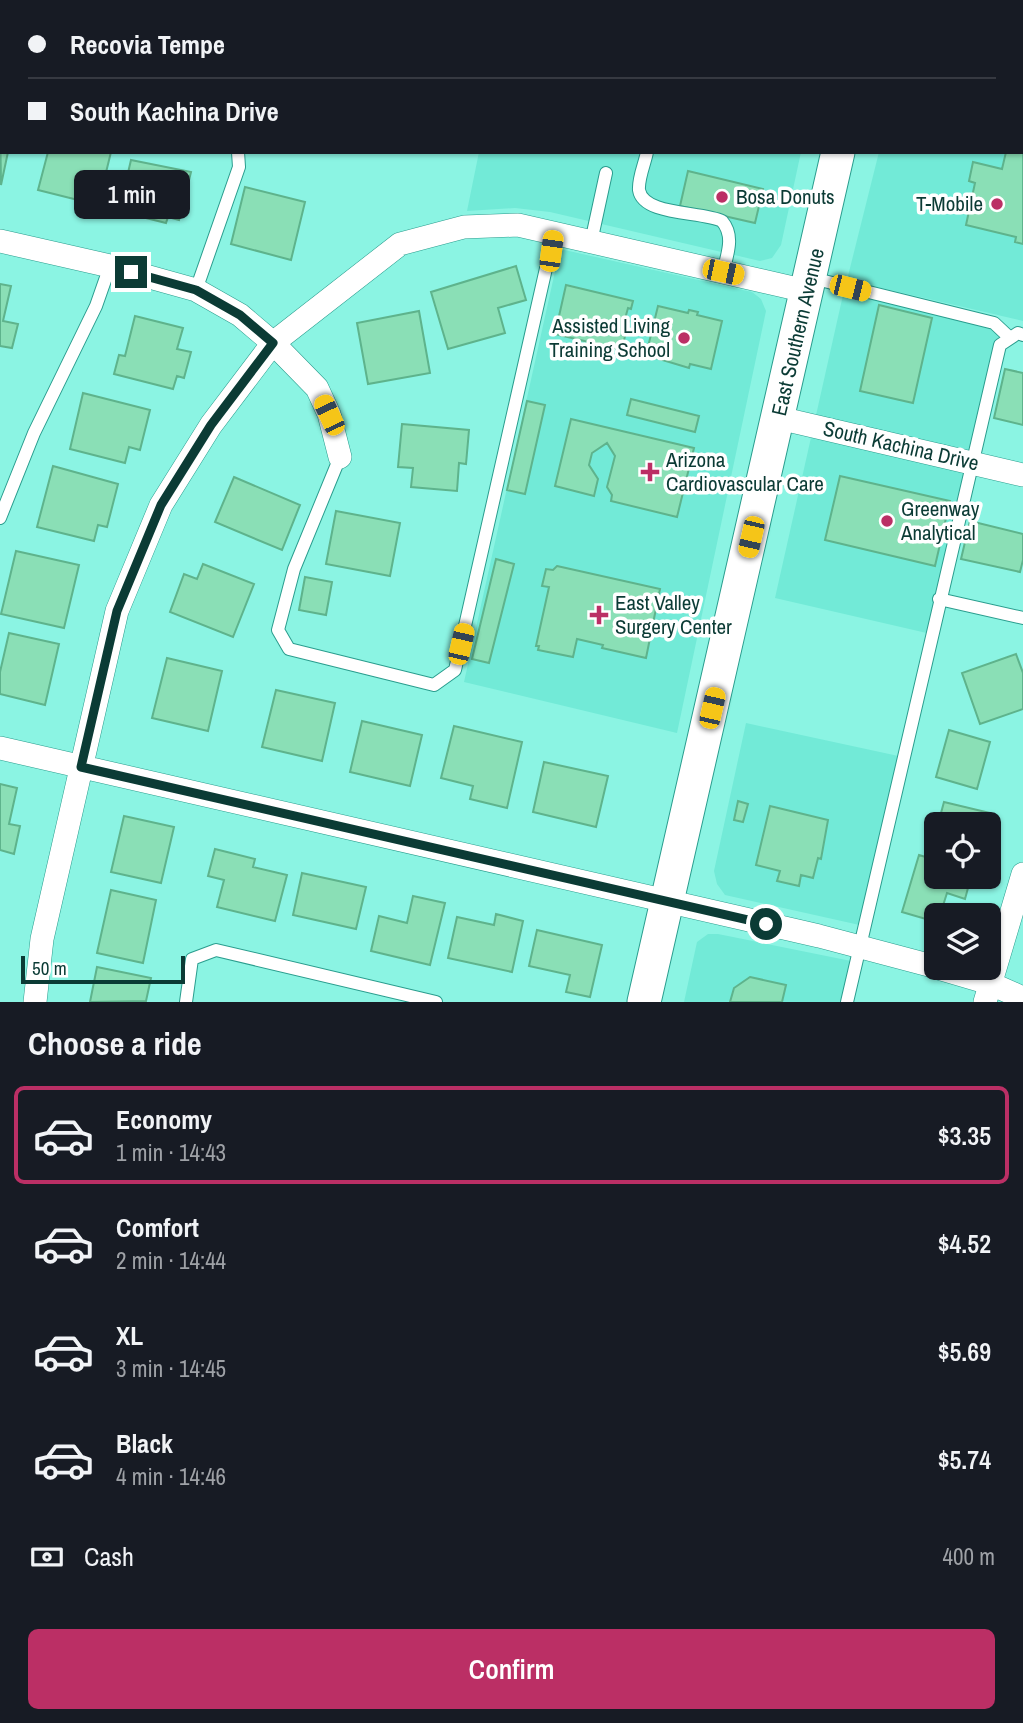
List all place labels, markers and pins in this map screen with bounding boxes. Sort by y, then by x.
place label: Bosa Donuts [736,182,835,211]
marker: Bosa Donuts [714,189,730,205]
place label: T-Mobile [916,189,983,218]
marker: T-Mobile [989,196,1005,212]
place label: Assisted Living Training School [549,311,670,364]
marker: Assisted Living Training School [676,330,692,346]
place label: Arizona Cardiovascular Care [665,445,824,498]
marker: Arizona Cardiovascular Care [640,462,660,482]
place label: Greenway Analytical [900,494,980,547]
marker: Greenway Analytical [879,513,895,529]
place label: East Valley Surgery Center [615,588,732,641]
marker: East Valley Surgery Center [589,605,609,625]

